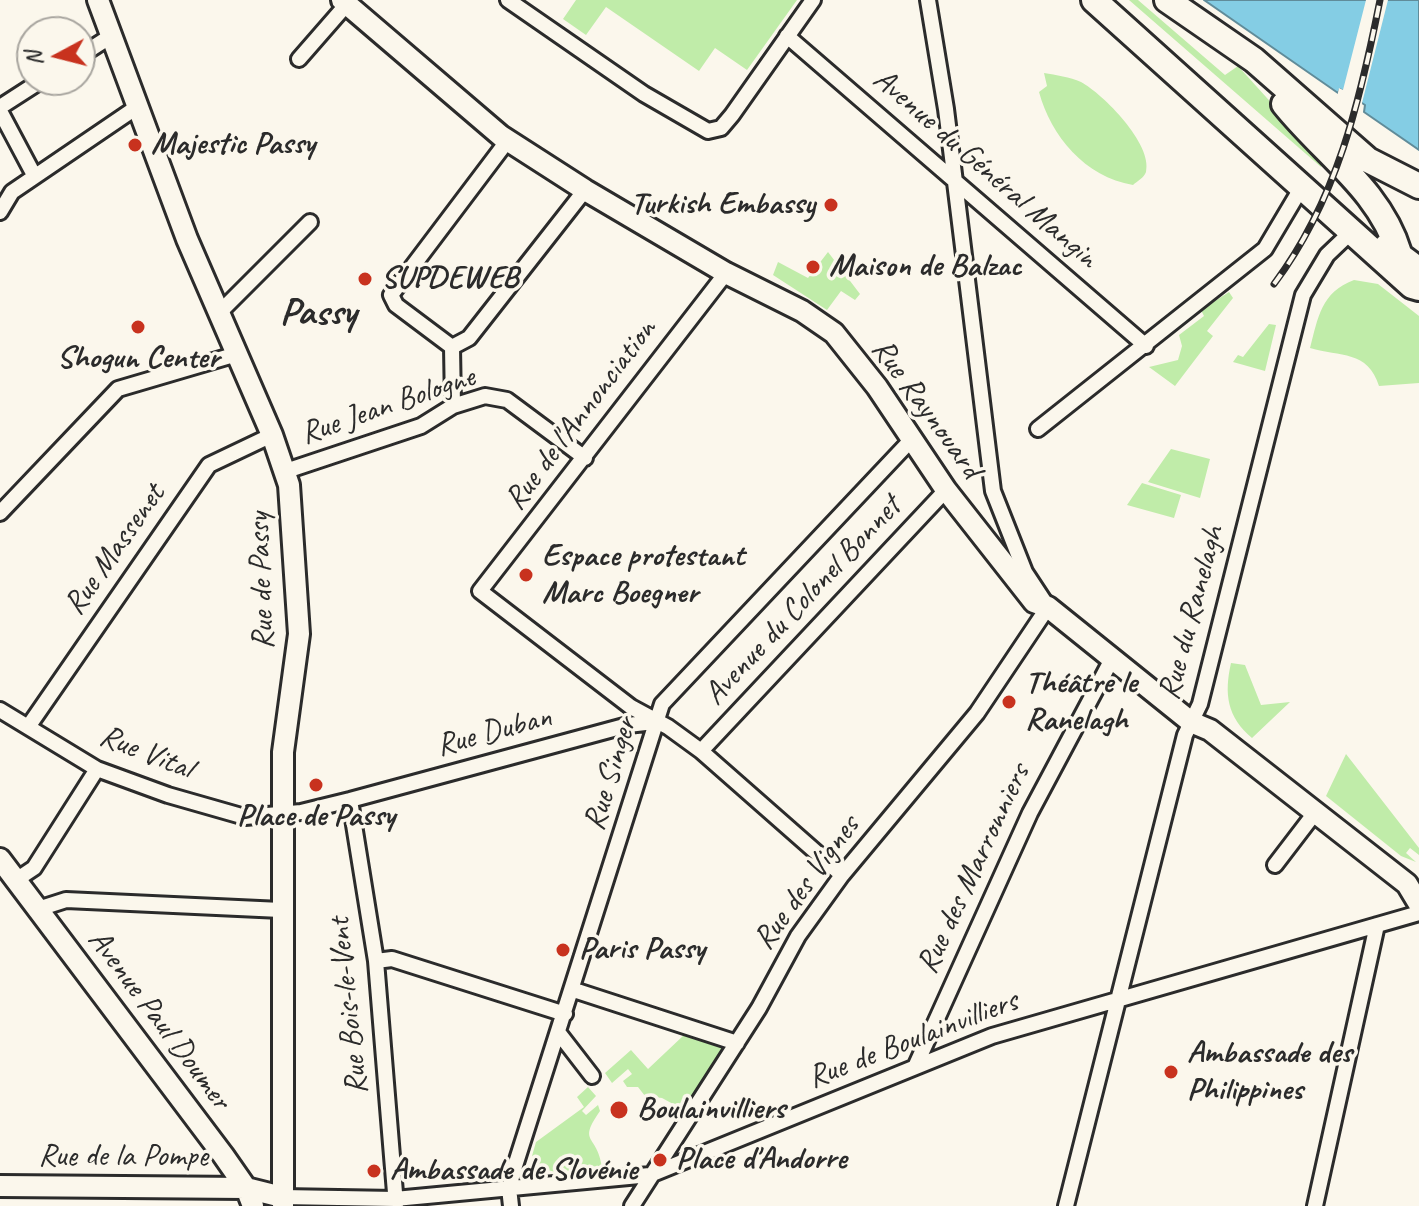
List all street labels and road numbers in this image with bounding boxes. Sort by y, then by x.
street label: Avenue du Général Mangin [865,61,1105,277]
street label: Rue de l'Annonciation [497,312,665,518]
street label: Rue Raynouard [863,332,989,486]
street label: Rue Jean Bologne [296,358,480,454]
street label: Rue Massenet [56,477,174,623]
street label: Avenue du Colonel Bonnet [696,488,910,714]
street label: Rue de Passy [240,512,284,650]
street label: Rue du Ranelagh [1150,522,1234,704]
street label: Rue Duban [432,698,556,766]
street label: Rue Singer [576,713,646,835]
street label: Rue Vital [94,717,198,789]
street label: Rue des Marronniers [909,758,1039,980]
street label: Rue des Vignes [745,808,869,958]
street label: Rue Bois-le-Vent [321,916,377,1096]
street label: Avenue Paul Doumer [79,922,239,1118]
street label: Rue de Boulainvilliers [803,982,1023,1098]
street label: Rue de la Pompe [38,1138,208,1176]

